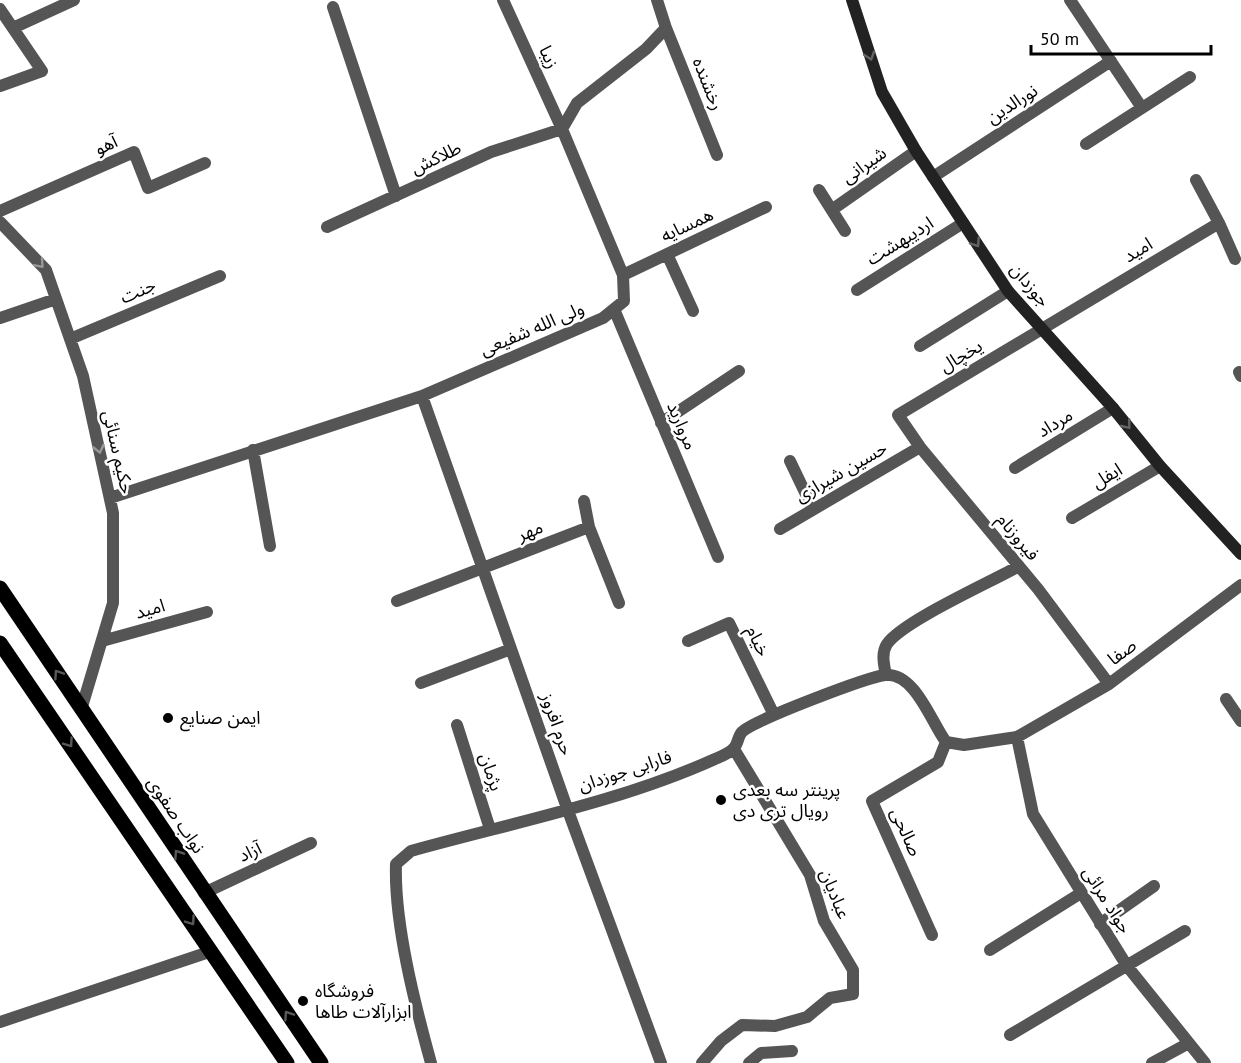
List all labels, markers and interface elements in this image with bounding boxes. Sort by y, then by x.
scale bar [1031,18,1211,56]
text: 50 m [1040,27,1079,50]
street label: زیبا [534,42,565,72]
one-way arrow [863,50,875,61]
street label: رخشنده [688,54,729,114]
street label: نورالدین [982,79,1042,129]
street label: آهو [91,129,122,160]
street label: طلاکش [407,136,465,179]
street label: شیرانی [837,141,891,188]
street label: همسایه [657,202,717,247]
street label: اردیبهشت [862,211,937,270]
street label: امید [1119,232,1157,267]
one-way arrow [969,236,980,247]
one-way arrow [33,257,44,268]
street label: جوزدان [1005,258,1055,311]
street label: جنت [117,273,159,308]
street label: ولی الله شفیعی [476,296,587,361]
street label: یخچال [935,334,986,377]
street label: مروارید [662,398,703,453]
street label: مرداد [1033,403,1077,442]
street label: حکیم سنائی [96,408,139,496]
one-way arrow [1119,418,1130,429]
street label: حسین شیرازی [791,436,891,507]
one-way arrow [92,444,105,454]
street label: ایفل [1087,458,1126,494]
street label: فیروزنام [990,508,1045,567]
street label: مهر [513,515,546,546]
street label: امید [132,593,167,624]
street label: خیام [739,622,776,661]
street label: صفا [1103,633,1141,670]
one-way arrow [54,670,65,681]
street label: حرم افروز [533,689,579,759]
place label: ایمن صنایع [180,706,261,732]
marker: ایمن صنایع [161,711,175,725]
one-way arrow [62,736,73,747]
street label: فارابی جوزدان [575,745,675,796]
street label: پژمان [474,750,508,794]
street label: نواب صفوی [142,772,210,857]
place label: پرینتر سه بعدی رویال تری دی [733,778,840,822]
marker: پرینتر سه بعدی رویال تری دی [714,793,728,807]
street label: صالحی [886,804,927,860]
street label: آزاد [234,836,266,867]
one-way arrow [174,849,185,860]
street label: جواد مرائی [1078,862,1137,938]
street label: عبادیان [815,865,856,922]
one-way arrow [184,914,195,925]
place label: فروشگاه ابزارآلات طاها [315,979,412,1023]
marker: فروشگاه ابزارآلات طاها [296,994,310,1008]
one-way arrow [284,1010,295,1021]

